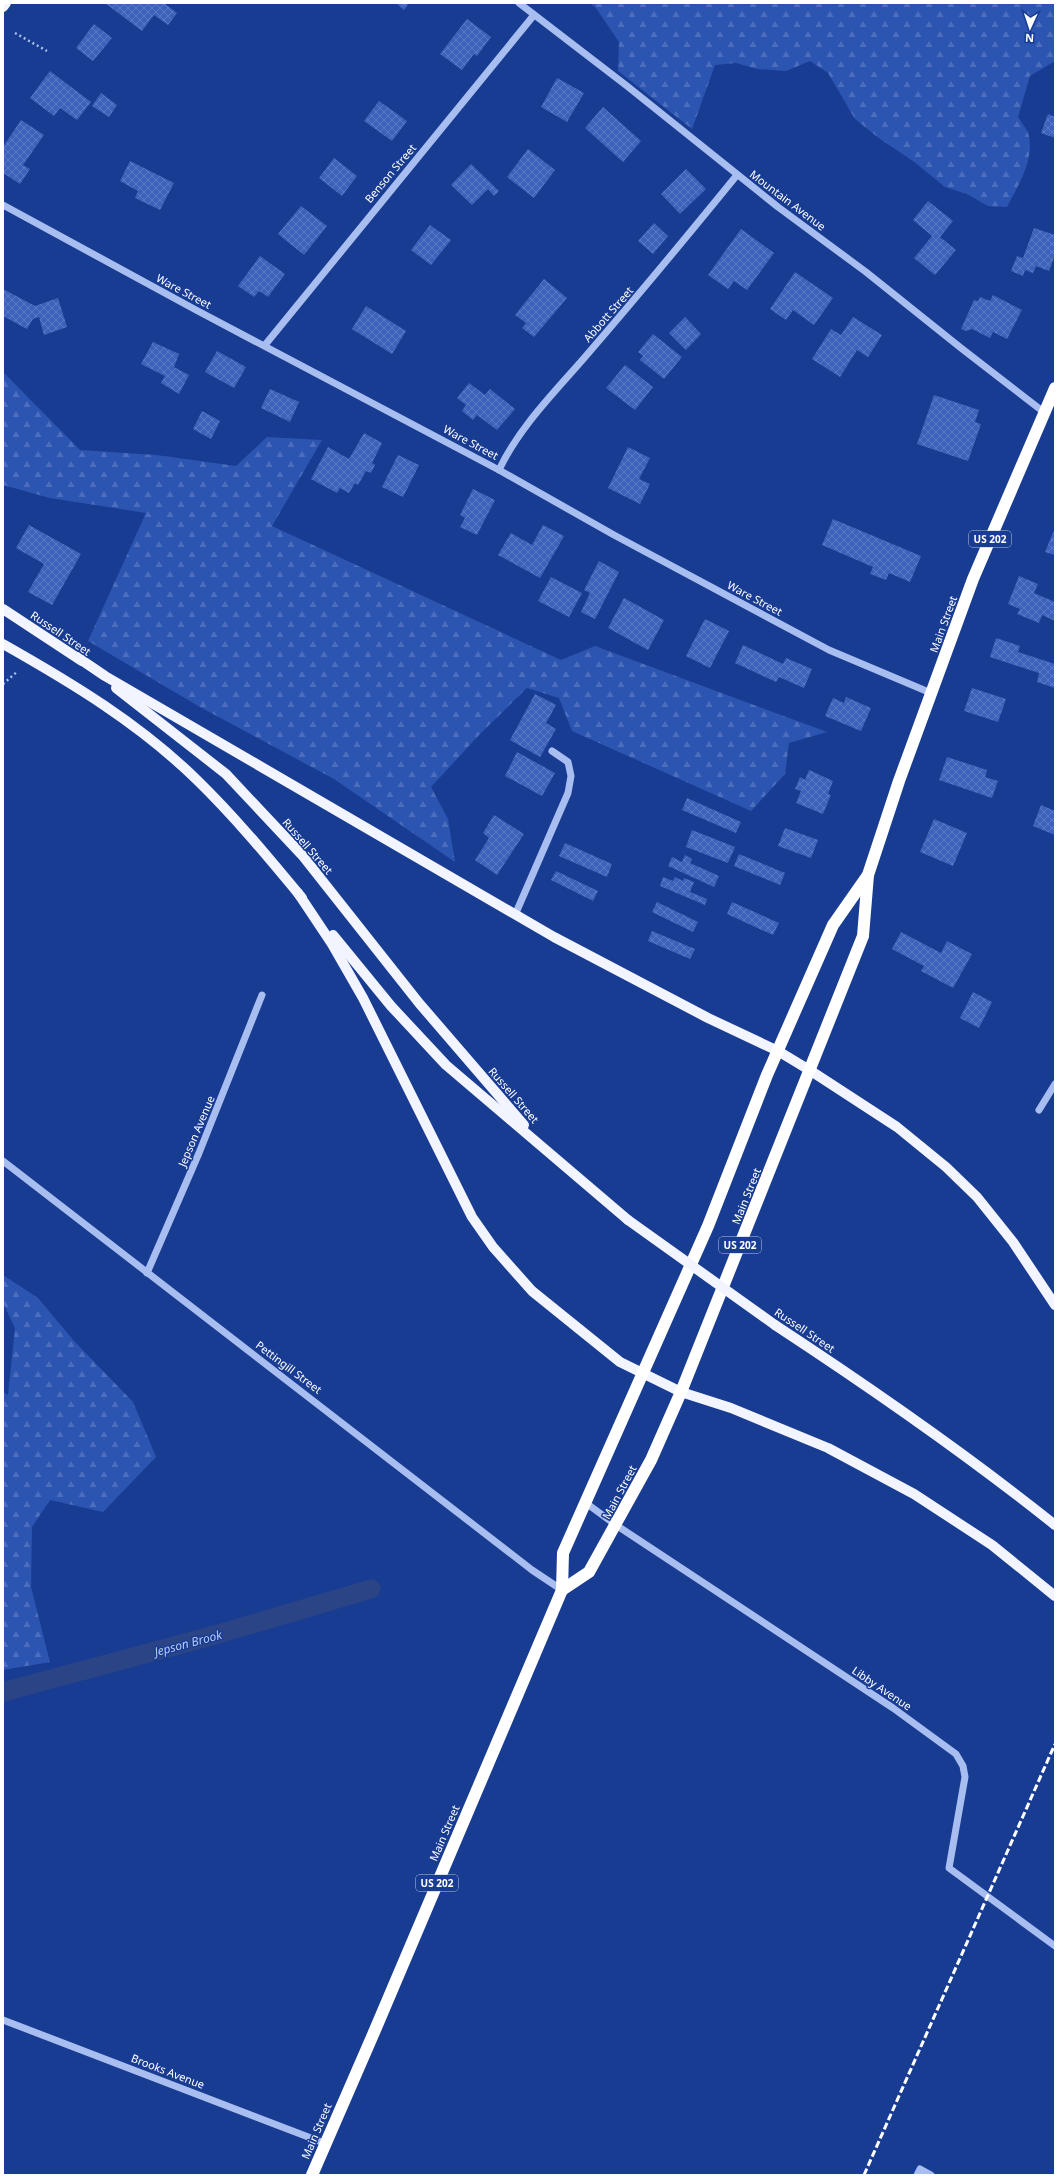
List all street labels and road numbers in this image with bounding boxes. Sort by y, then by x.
street label: Benson Street [361,140,419,206]
street label: Mountain Avenue [747,166,829,234]
street label: Ware Street [154,270,214,312]
street label: Abbott Street [580,283,636,345]
street label: Ware Street [441,421,501,463]
road number: US 202 [969,531,1011,547]
street label: Ware Street [725,577,785,619]
street label: Main Street [926,594,960,654]
street label: Russell Street [28,607,94,659]
street label: Russell Street [279,815,337,877]
street label: Russell Street [485,1064,543,1126]
street label: Jepson Avenue [174,1093,218,1170]
street label: Main Street [728,1166,764,1226]
road number: US 202 [719,1237,761,1253]
street label: Russell Street [772,1304,838,1356]
street label: Pettingill Street [253,1337,325,1397]
street label: Main Street [598,1462,640,1522]
street label: Libby Avenue [849,1662,915,1714]
street label: Main Street [425,1803,463,1863]
road number: US 202 [416,1875,458,1891]
street label: Brooks Avenue [129,2050,207,2092]
street label: Main Street [297,2101,335,2161]

